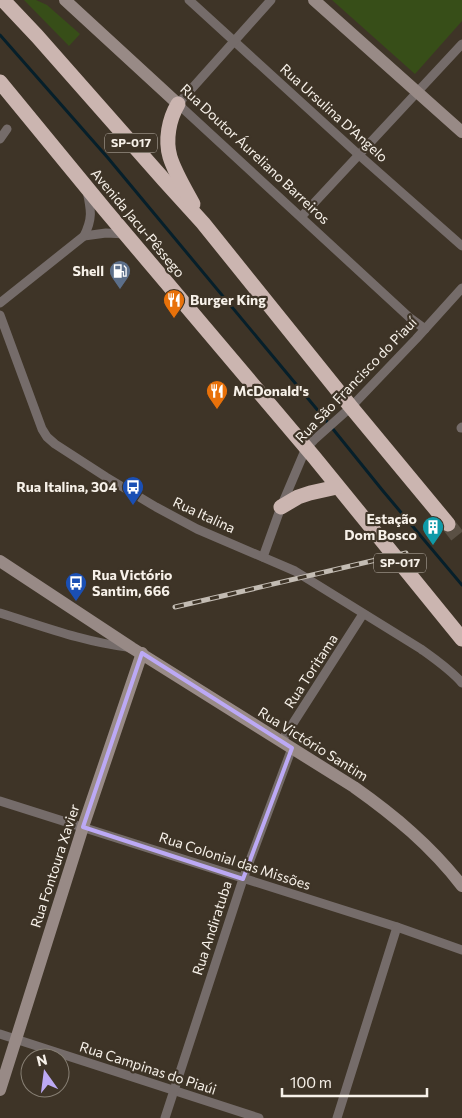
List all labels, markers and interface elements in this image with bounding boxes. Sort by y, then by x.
street label: Rua Ursulina D'Angelo [277,60,392,165]
street label: Rua Doutor Áureliano Barreiros [177,80,333,227]
road number: SP-017 [105,134,157,152]
street label: Avenida Jacu-Pêssego [88,165,189,281]
fuel station icon: Shell [108,259,132,290]
place label: Shell [72,262,104,279]
restaurant icon: Burger King [162,288,186,319]
place label: Burger King [190,291,266,308]
street label: Rua São Francisco do Piauí [291,313,420,446]
restaurant icon: McDonald's [205,379,229,410]
place label: McDonald's [233,382,309,399]
bus stop icon: Rua Italina, 304 [121,475,145,506]
place label: Rua Italina, 304 [16,478,117,495]
street label: Rua Italina [170,493,238,536]
place label: Estação Dom Bosco [344,510,417,543]
building icon: Estação Dom Bosco [421,515,445,546]
road number: SP-017 [374,554,426,572]
place label: Rua Victório Santim, 666 [92,566,172,599]
bus stop icon: Rua Victório Santim, 666 [64,571,88,602]
street label: Rua Toritama [280,630,341,711]
street label: Rua Victório Santim [255,703,371,784]
street label: Rua Fontoura Xavier [27,802,83,930]
street label: Rua Colonial das Missões [157,828,313,893]
street label: Rua Andiratuba [188,878,235,977]
street label: Rua Campinas do Piaúi [78,1037,219,1098]
north arrow [20,1048,70,1098]
text: N [35,1050,49,1069]
scale bar [282,1066,427,1098]
text: 100 m [290,1073,332,1091]

